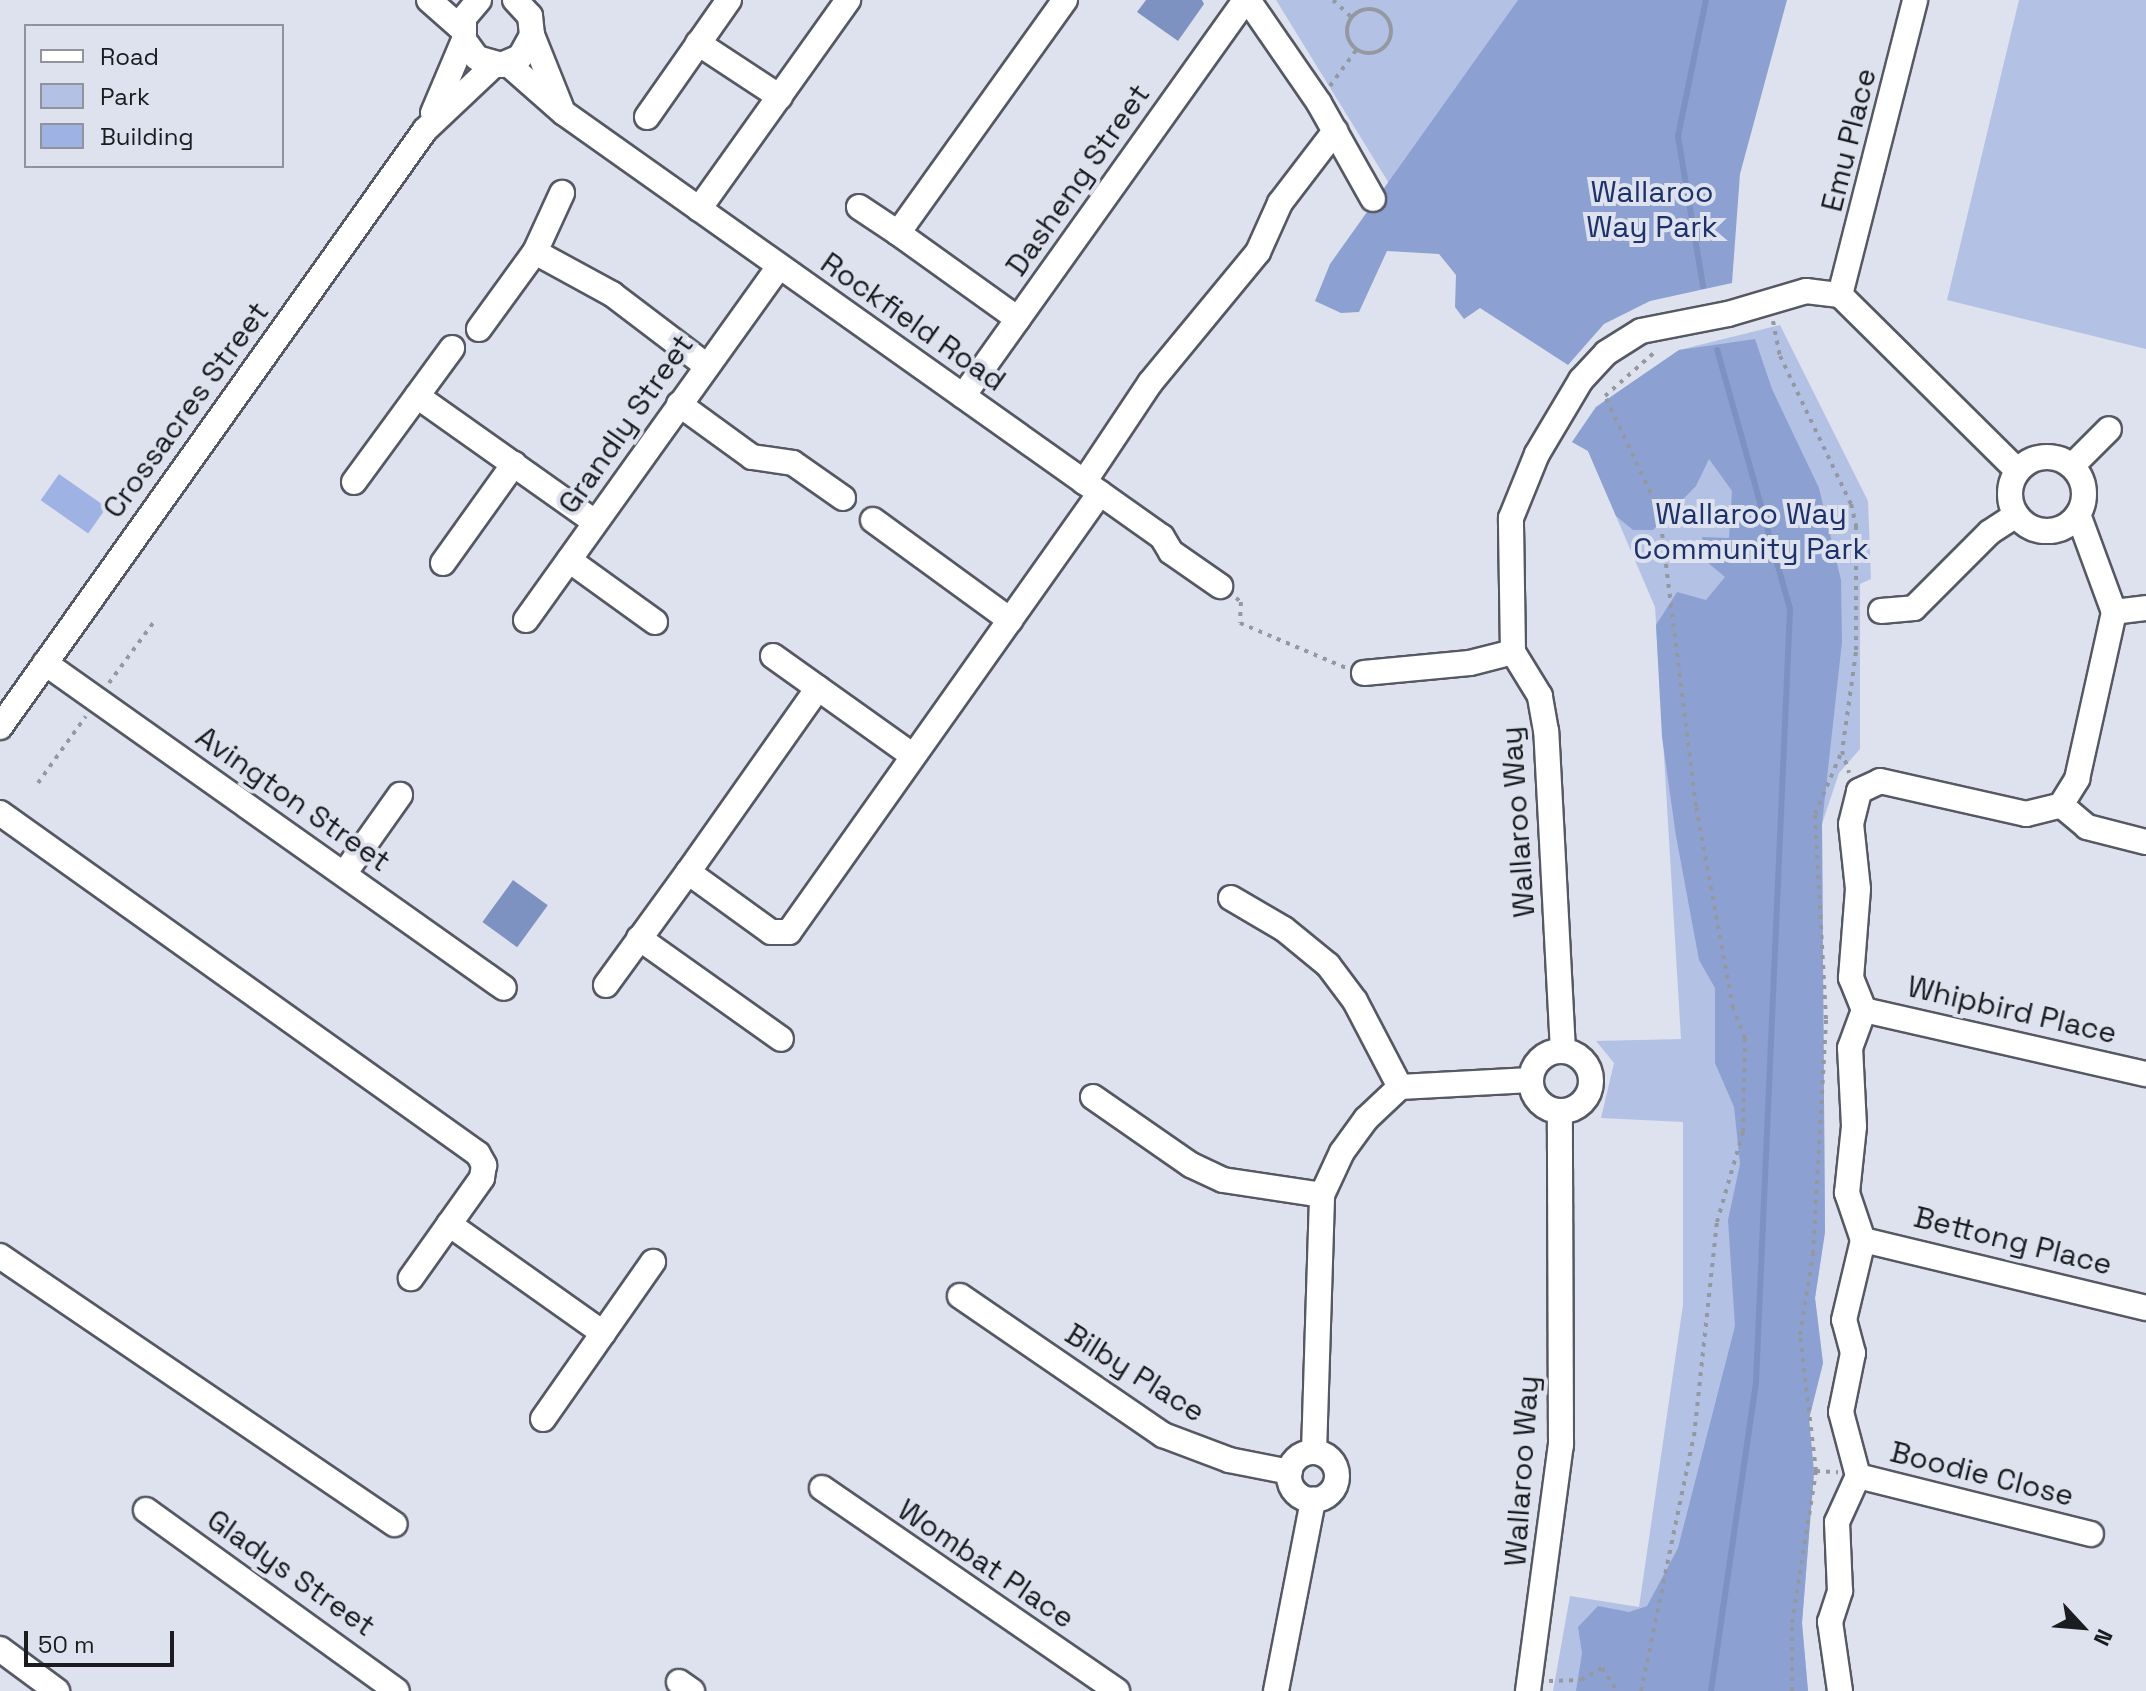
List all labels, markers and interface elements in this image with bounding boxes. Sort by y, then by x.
legend [24,24,284,168]
text: Road [100,41,159,72]
street label: Emu Place [1814,65,1884,215]
street label: Dasheng Street [998,77,1158,283]
text: Park [100,81,150,112]
text: Building [100,121,194,152]
park label: Wallaroo Way Park [1586,174,1718,244]
street label: Rockfield Road [814,245,1012,399]
street label: Crossacres Street [95,295,277,525]
street label: Grandly Street [551,327,701,521]
park label: Wallaroo Way Community Park [1633,496,1869,566]
street label: Avington Street [189,719,397,879]
street label: Wallaroo Way [1493,725,1543,919]
street label: Whipbird Place [1904,968,2120,1052]
street label: Bettong Place [1910,1199,2116,1283]
street label: Bilby Place [1059,1316,1211,1430]
street label: Wallaroo Way [1497,1374,1547,1568]
street label: Boodie Close [1887,1434,2077,1514]
street label: Wombat Place [891,1492,1081,1636]
street label: Gladys Street [200,1502,382,1644]
north arrow [2042,1587,2122,1667]
scale bar [28,1615,178,1665]
text: N [2088,1625,2119,1650]
text: 50 m [38,1629,95,1660]

